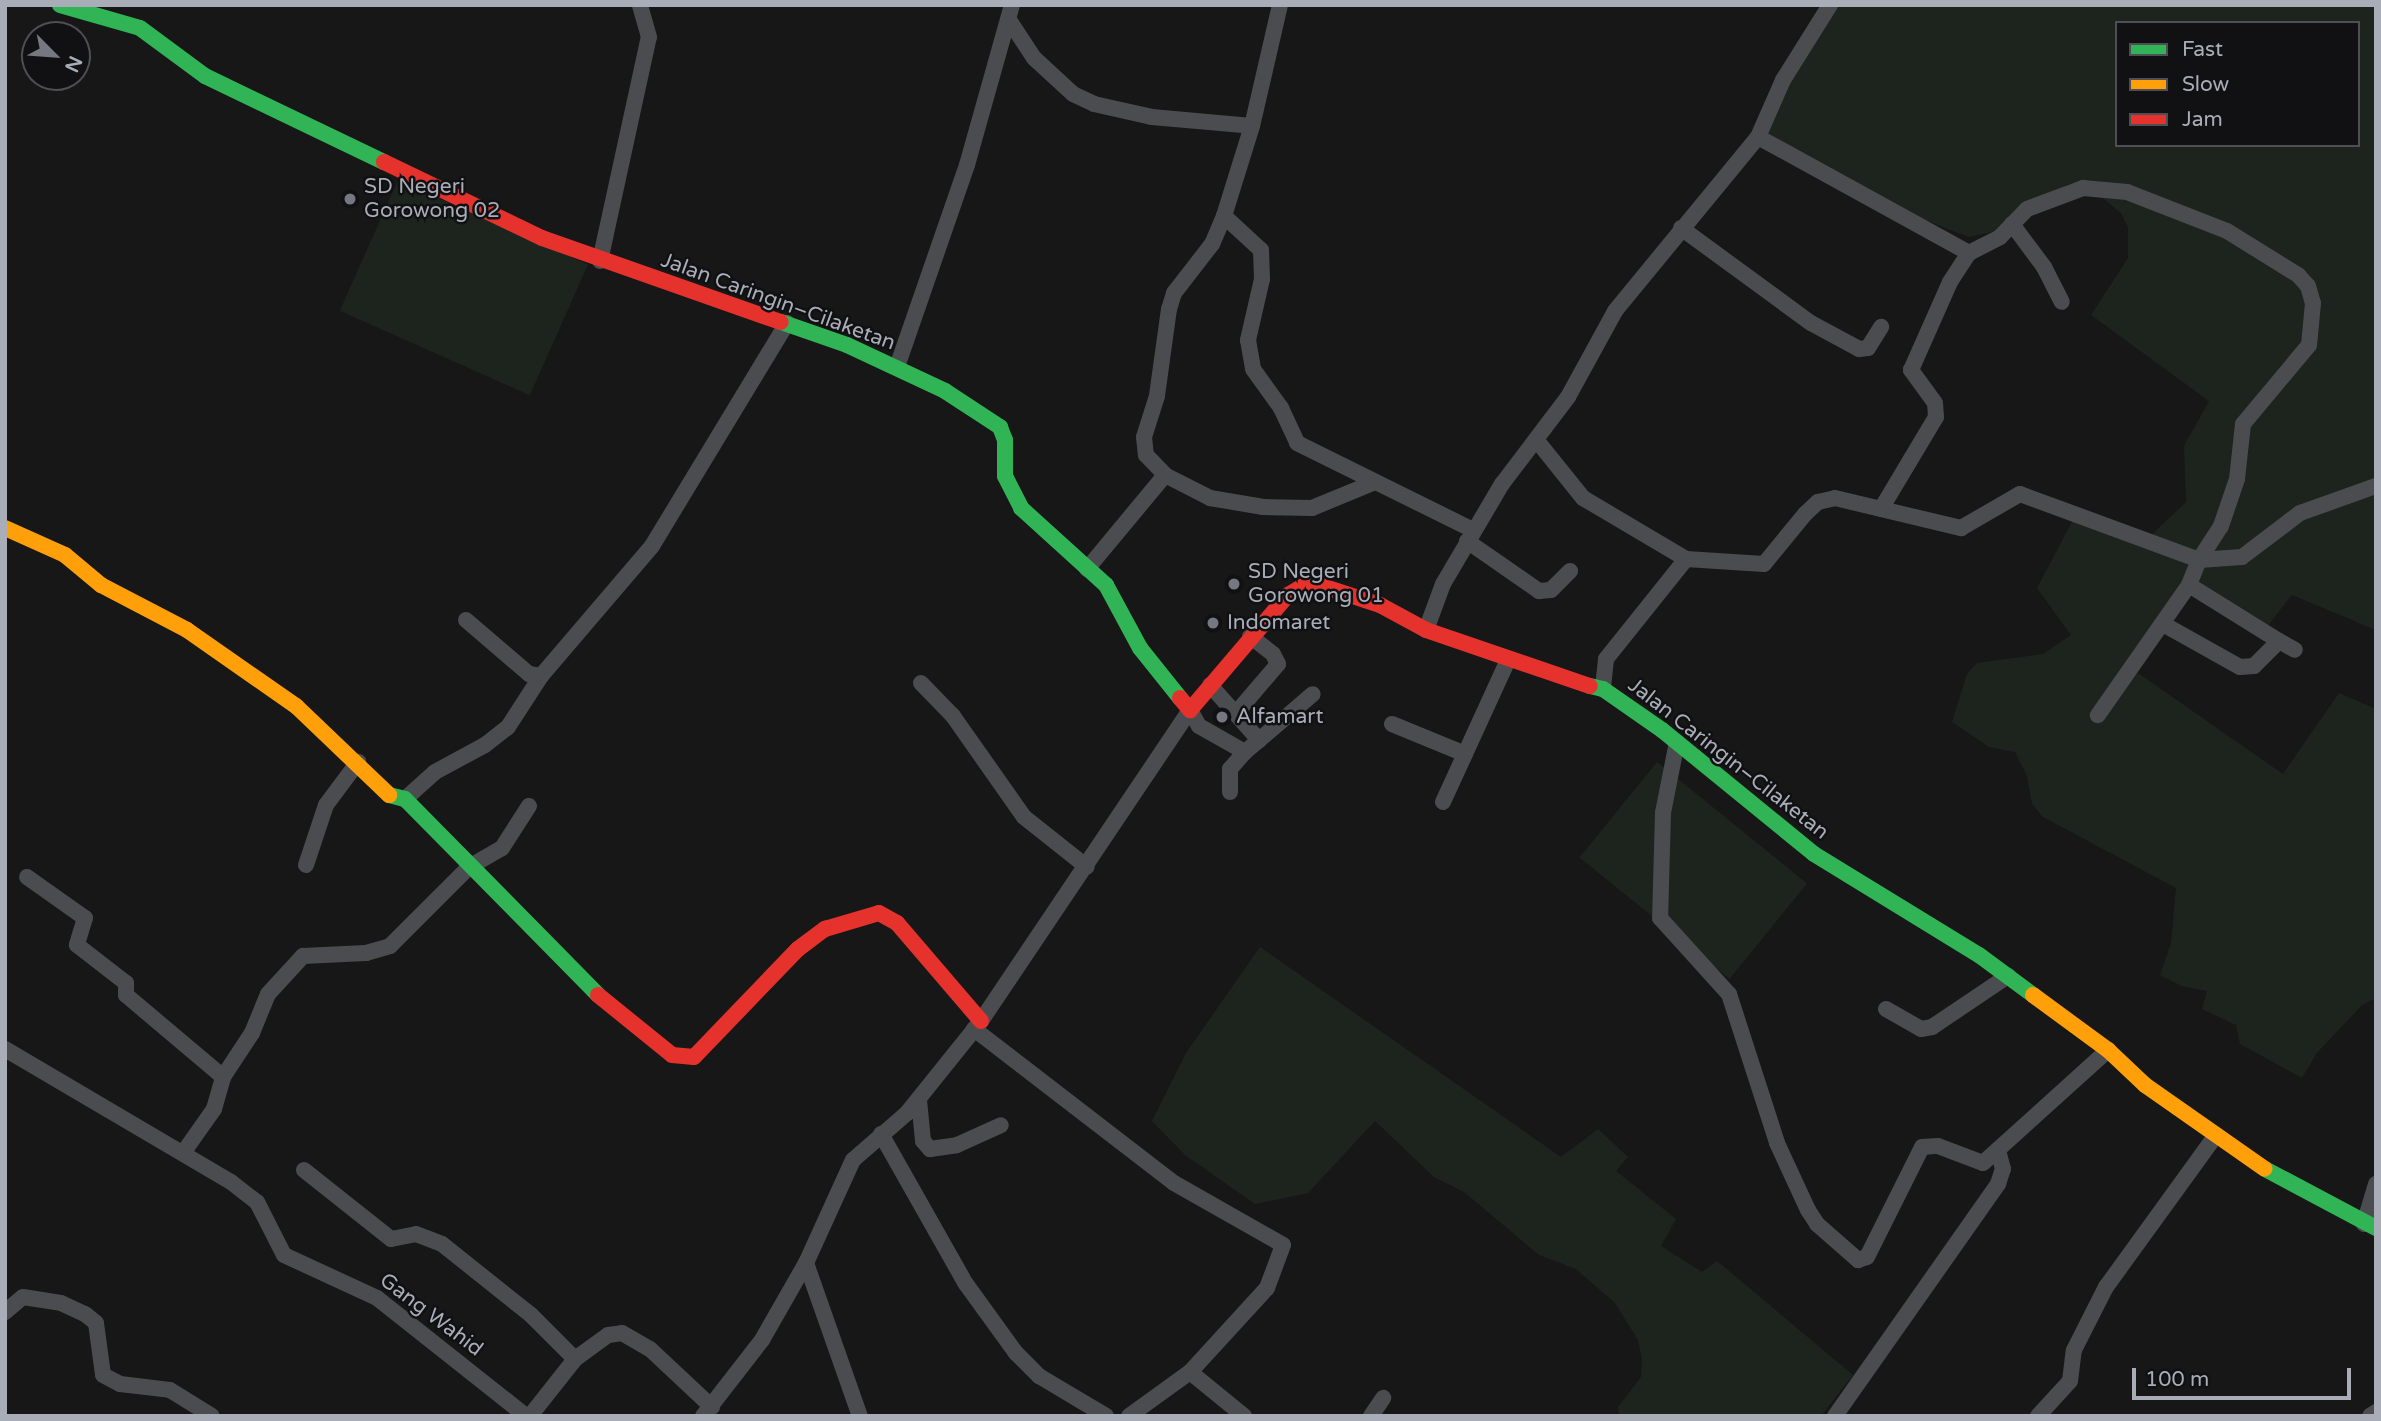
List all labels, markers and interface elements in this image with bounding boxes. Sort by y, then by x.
north arrow [21,21,91,91]
legend [2115,21,2360,147]
text: Fast [2182,37,2223,62]
text: N [60,52,86,76]
text: Slow [2182,72,2229,97]
text: Jam [2182,107,2223,132]
place label: SD Negeri Gorowong 02 [364,174,500,224]
marker: SD Negeri Gorowong 02 [342,191,358,207]
street label: Jalan Caringin–Cilaketan [657,248,899,356]
place label: SD Negeri Gorowong 01 [1248,559,1384,609]
marker: SD Negeri Gorowong 01 [1226,576,1242,592]
place label: Indomaret [1227,610,1330,636]
marker: Indomaret [1205,615,1221,631]
street label: Jalan Caringin–Cilaketan [1623,673,1833,845]
place label: Alfamart [1236,704,1323,730]
marker: Alfamart [1214,709,1230,725]
street label: Gang Wahid [374,1268,488,1362]
scale bar [2136,1354,2355,1398]
text: 100 m [2145,1367,2209,1392]

